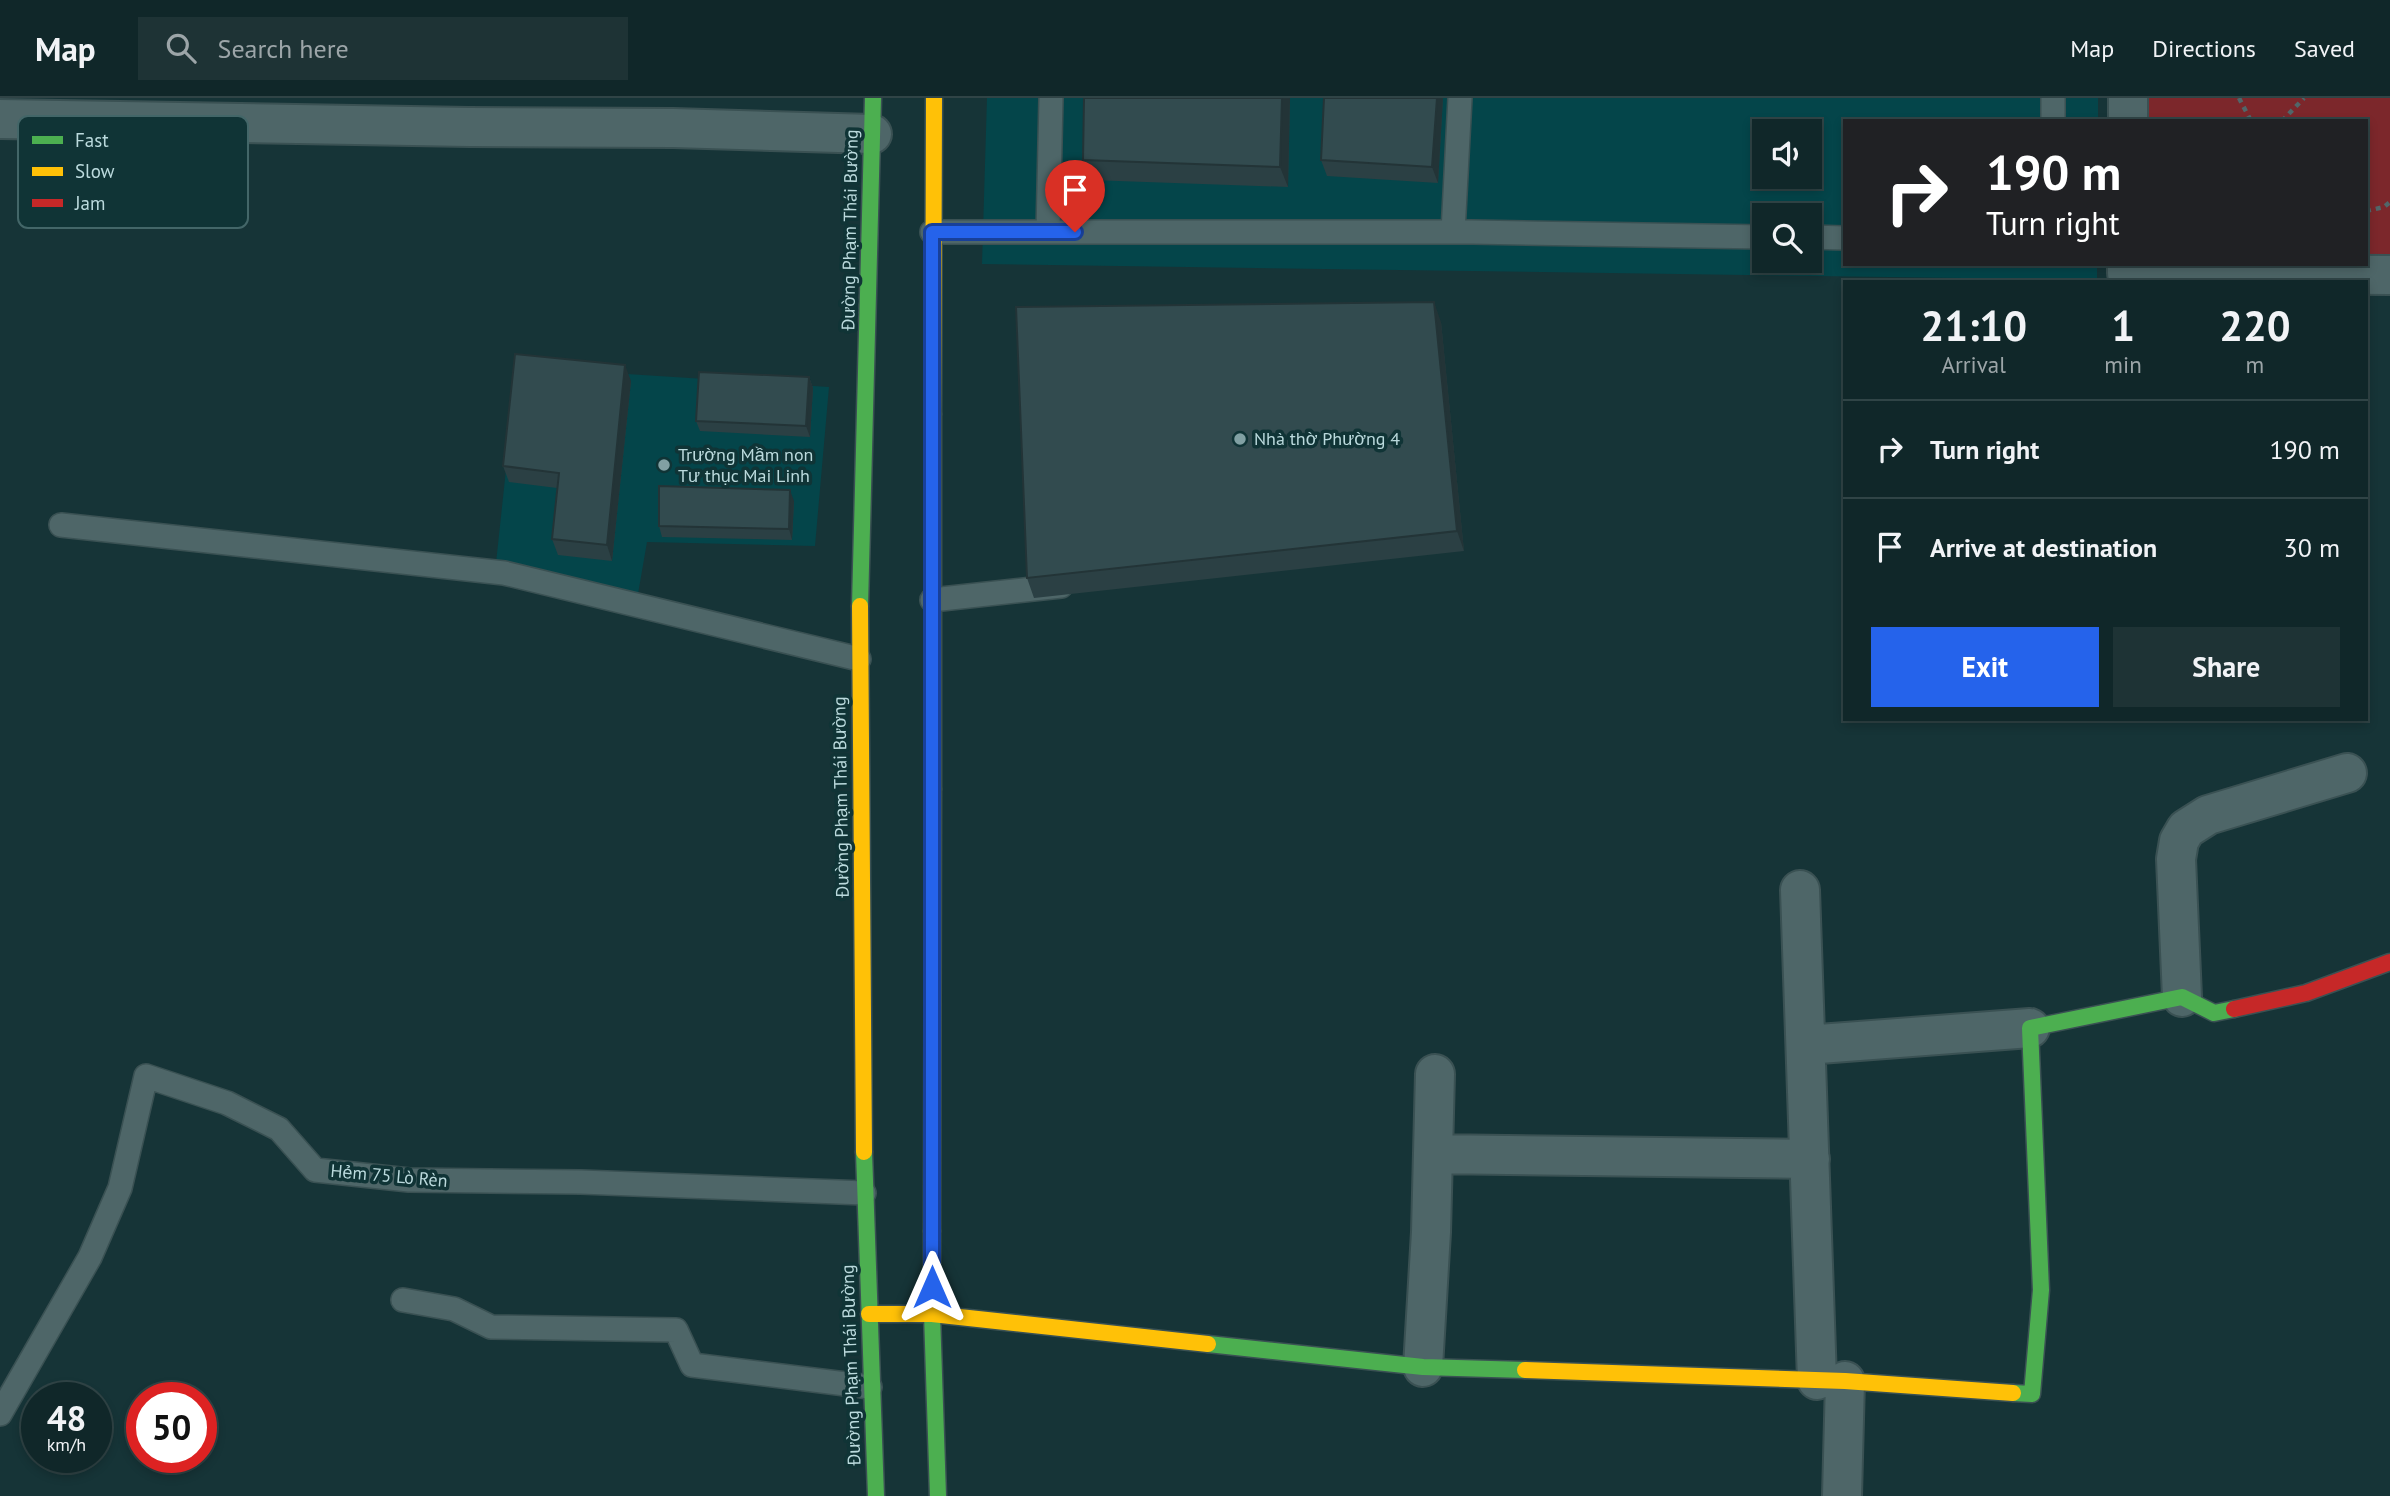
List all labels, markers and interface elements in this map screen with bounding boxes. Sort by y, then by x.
search box [138,17,628,80]
text: Map [35,27,96,70]
icon: search [162,29,200,67]
text: Search here [218,32,349,65]
text: Map [2070,33,2114,64]
text: Directions [2152,33,2256,64]
text: Saved [2294,33,2355,64]
legend [18,116,248,228]
map controls [1752,119,1822,273]
button: sound [1752,119,1822,189]
text: Fast [75,128,109,152]
street label: Đường Phạm Thái Bường [836,129,863,332]
text: 190 m [1986,140,2121,204]
icon: right [1871,147,1962,238]
text: Slow [75,159,115,183]
pin [1045,160,1105,232]
icon: arrive [1056,171,1094,209]
text: Jam [74,191,105,215]
text: Turn right [1986,202,2120,244]
button: search [1752,203,1822,273]
text: 21:10 [1920,298,2027,353]
text: 1 [2111,298,2135,353]
text: 220 [2219,298,2291,353]
text: Arrival [1941,350,2006,379]
text: min [2104,350,2142,379]
text: m [2246,350,2264,379]
place label: Nhà thờ Phường 4 [1254,427,1400,450]
icon: right [1871,430,1909,468]
marker: Nhà thờ Phường 4 [1232,431,1248,447]
text: Turn right [1930,433,2039,466]
text: 190 m [2269,433,2340,466]
place label: Trường Mầm non Tư thục Mai Linh [678,443,813,487]
marker: Trường Mầm non Tư thục Mai Linh [656,457,672,473]
icon: arrive [1871,528,1909,566]
text: Arrive at destination [1930,531,2157,564]
text: 30 m [2284,531,2340,564]
button: Exit [1871,627,2099,707]
button: Share [2113,627,2340,707]
street label: Đường Phạm Thái Bường [827,696,854,899]
street label: Hẻm 75 Lò Rèn [330,1159,449,1192]
position arrow [895,1250,969,1324]
street label: Đường Phạm Thái Bường [835,1264,866,1467]
speed limit sign: 50 [126,1382,217,1473]
text: 48 [47,1395,86,1441]
text: km/h [47,1433,86,1456]

